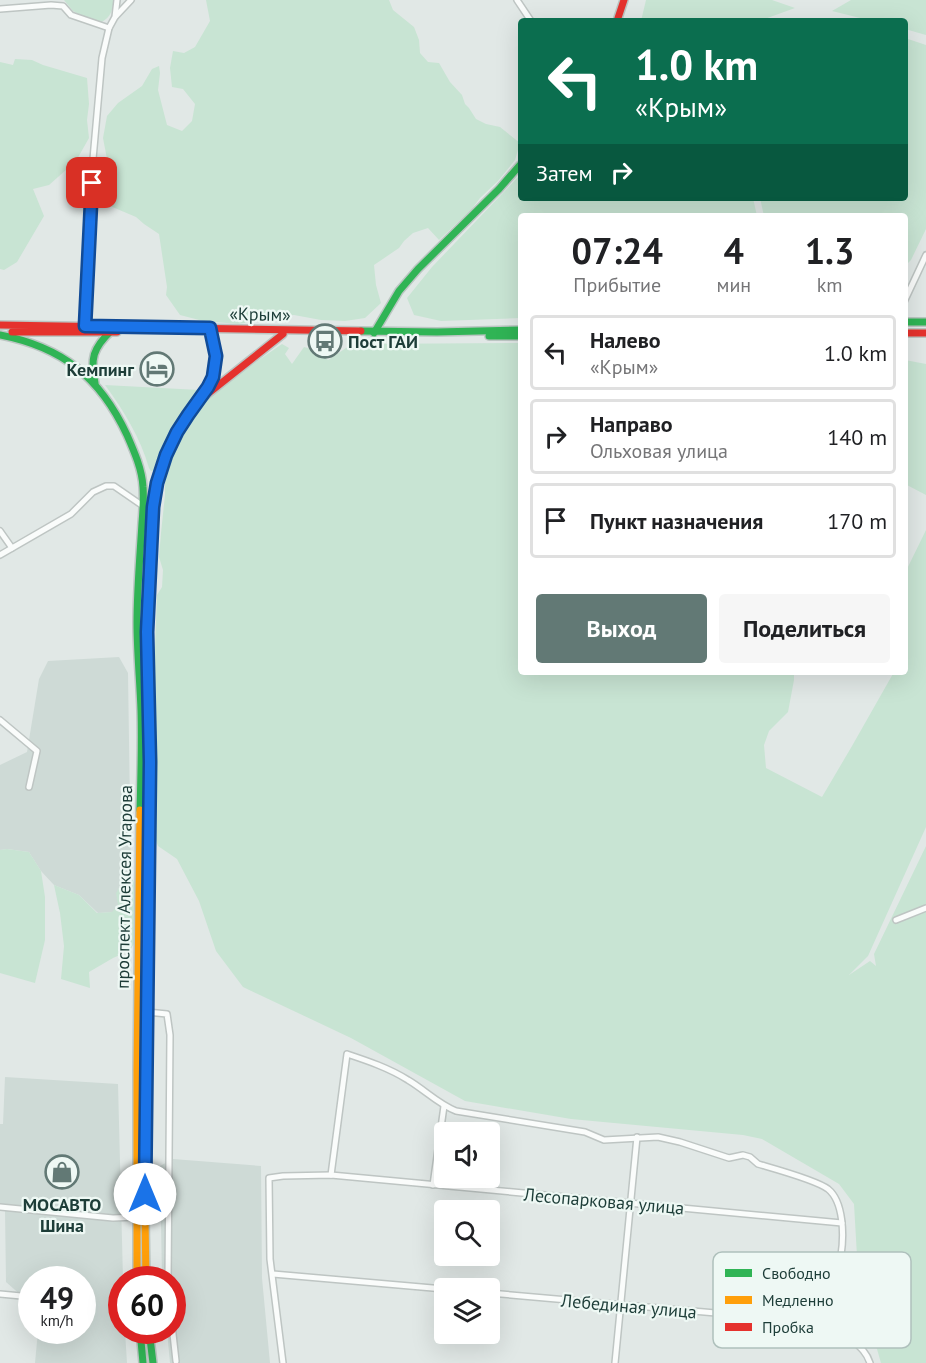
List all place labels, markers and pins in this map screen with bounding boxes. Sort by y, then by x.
pin [66,157,117,208]
bus stop icon: Пост ГАИ [307,323,343,359]
place label: Пост ГАИ [348,330,418,353]
hotel icon: Кемпинг [139,351,175,387]
place label: Кемпинг [66,358,134,381]
shop icon: МОСАВТО Шина [44,1154,80,1190]
place label: МОСАВТО Шина [23,1193,101,1237]

